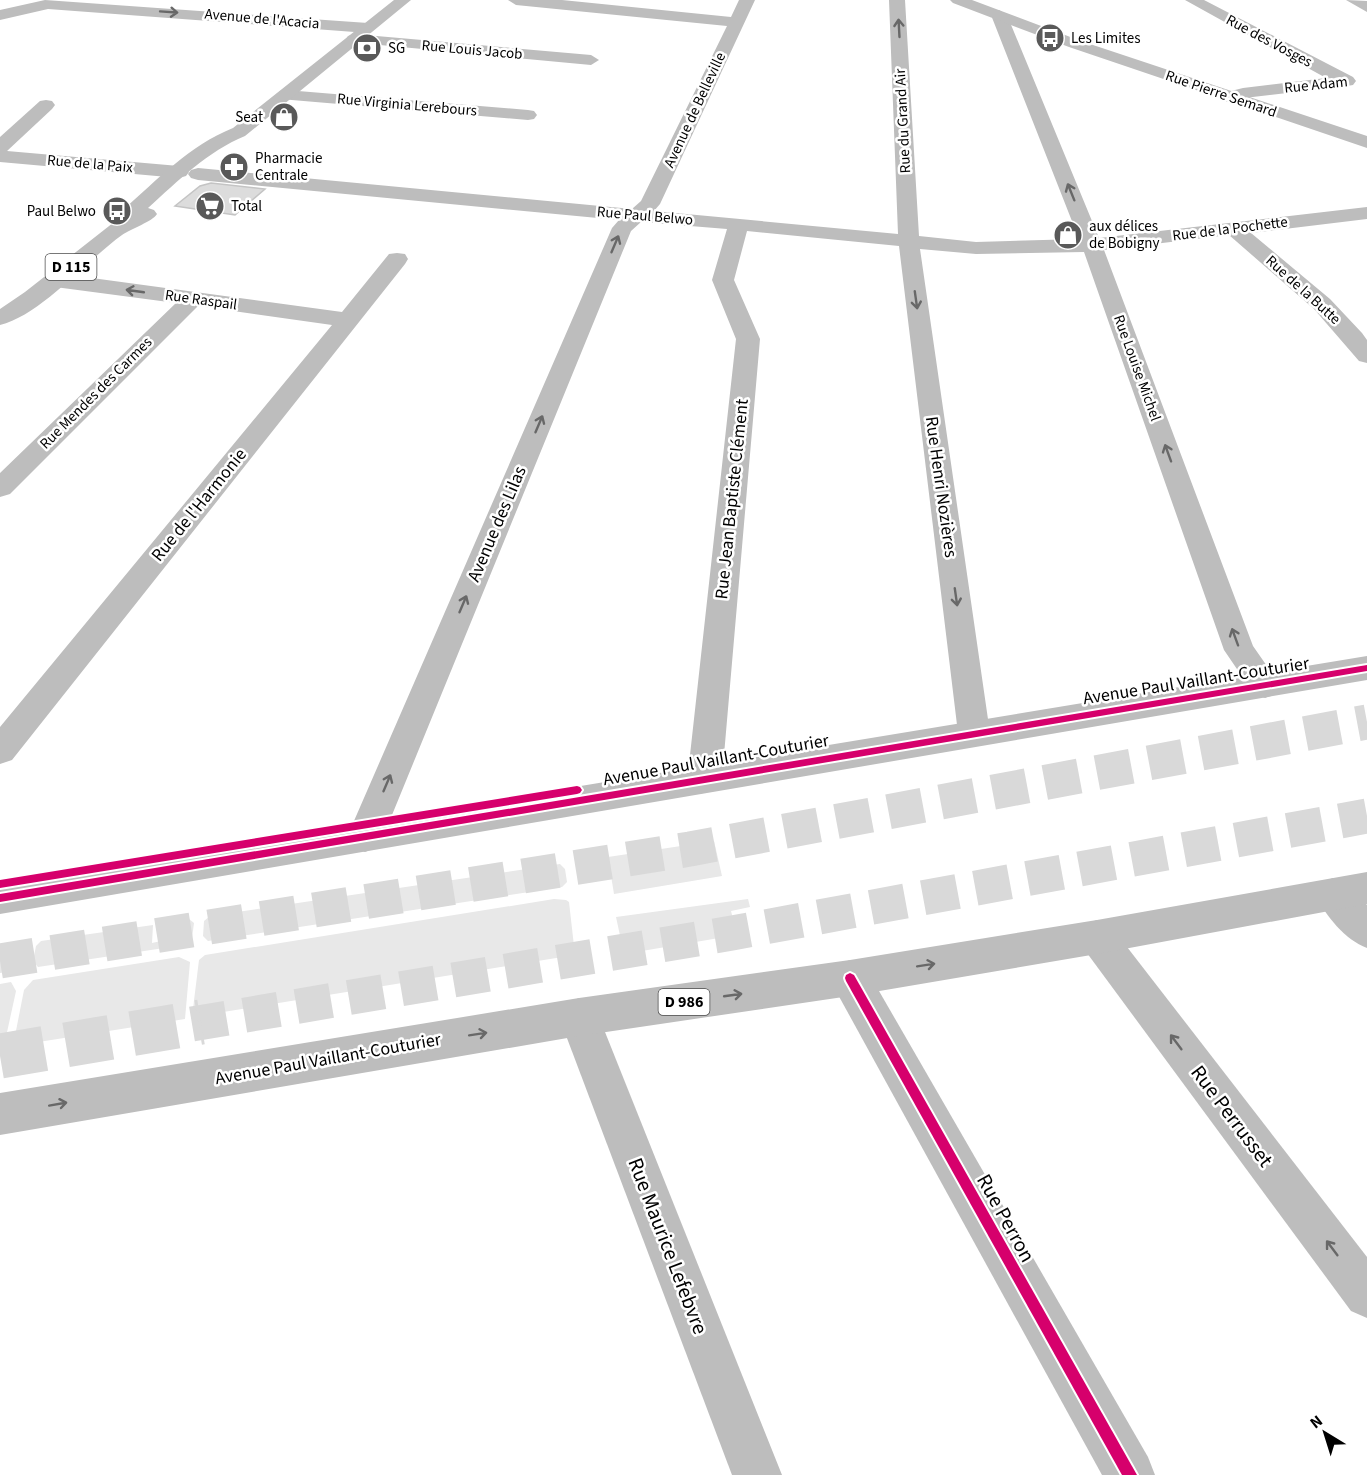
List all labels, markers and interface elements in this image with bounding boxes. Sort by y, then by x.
street label: Avenue de l'Acacia [204,4,320,34]
one-way arrow [159,7,179,18]
street label: Rue des Vosges [1222,9,1316,73]
one-way arrow [893,18,904,38]
bus stop icon: Les Limites [1034,22,1066,54]
place label: Les Limites [1071,28,1141,49]
bank icon: SG [351,32,383,64]
street label: Rue Louis Jacob [421,35,523,65]
place label: SG [388,38,405,59]
street label: Avenue de Belleville [659,49,731,171]
street label: Rue Pierre Semard [1163,65,1279,123]
street label: Rue du Grand Air [890,67,916,174]
street label: Rue Adam [1283,71,1349,99]
street label: Rue Virginia Lerebours [336,88,478,122]
shop icon: Seat [268,101,300,133]
place label: Seat [235,107,263,128]
place label: Pharmacie Centrale [255,148,322,186]
street label: Rue de la Paix [46,150,134,178]
pharmacy icon: Pharmacie Centrale [218,151,250,183]
one-way arrow [1065,183,1076,201]
supermarket icon: Total [194,190,226,222]
bus stop icon: Paul Belwo [101,195,133,227]
place label: Total [231,196,262,217]
place label: Paul Belwo [27,201,96,222]
street label: Rue Paul Belwo [596,201,694,231]
street label: Rue de la Pochette [1171,212,1289,246]
place label: aux délices de Bobigny [1089,216,1159,254]
shop icon: aux délices de Bobigny [1052,219,1084,251]
one-way arrow [610,235,621,254]
street label: Rue de la Butte [1261,251,1345,329]
road number: D 115 [46,254,97,280]
one-way arrow [125,285,145,296]
street label: Rue Raspail [164,285,239,315]
one-way arrow [911,289,922,309]
street label: Rue Louise Michel [1108,312,1166,424]
street label: Rue Mendes des Carmes [35,332,157,454]
street label: Rue Jean Baptiste Clément [709,398,755,600]
one-way arrow [534,415,545,434]
street label: Rue Henri Nozières [919,415,963,559]
street label: Rue de l'Harmonie [146,443,253,567]
one-way arrow [1162,444,1173,463]
street label: Avenue des Lilas [461,462,533,586]
one-way arrow [950,587,961,606]
one-way arrow [458,595,469,613]
one-way arrow [1228,628,1239,646]
street label: Avenue Paul Vaillant-Couturier [1081,651,1312,711]
street label: Avenue Paul Vaillant-Couturier [601,728,832,792]
one-way arrow [382,775,393,793]
one-way arrow [915,960,935,971]
road number: D 986 [658,989,710,1015]
one-way arrow [722,989,742,1000]
street label: Avenue Paul Vaillant-Couturier [213,1027,444,1091]
one-way arrow [467,1028,487,1039]
one-way arrow [1170,1034,1183,1050]
street label: Rue Perrusset [1184,1059,1280,1173]
one-way arrow [47,1099,67,1110]
street label: Rue Maurice Lefebvre [620,1153,716,1339]
street label: Rue Perron [969,1168,1043,1268]
one-way arrow [1325,1240,1338,1256]
north arrow [1295,1403,1355,1463]
text: N [1305,1410,1327,1434]

